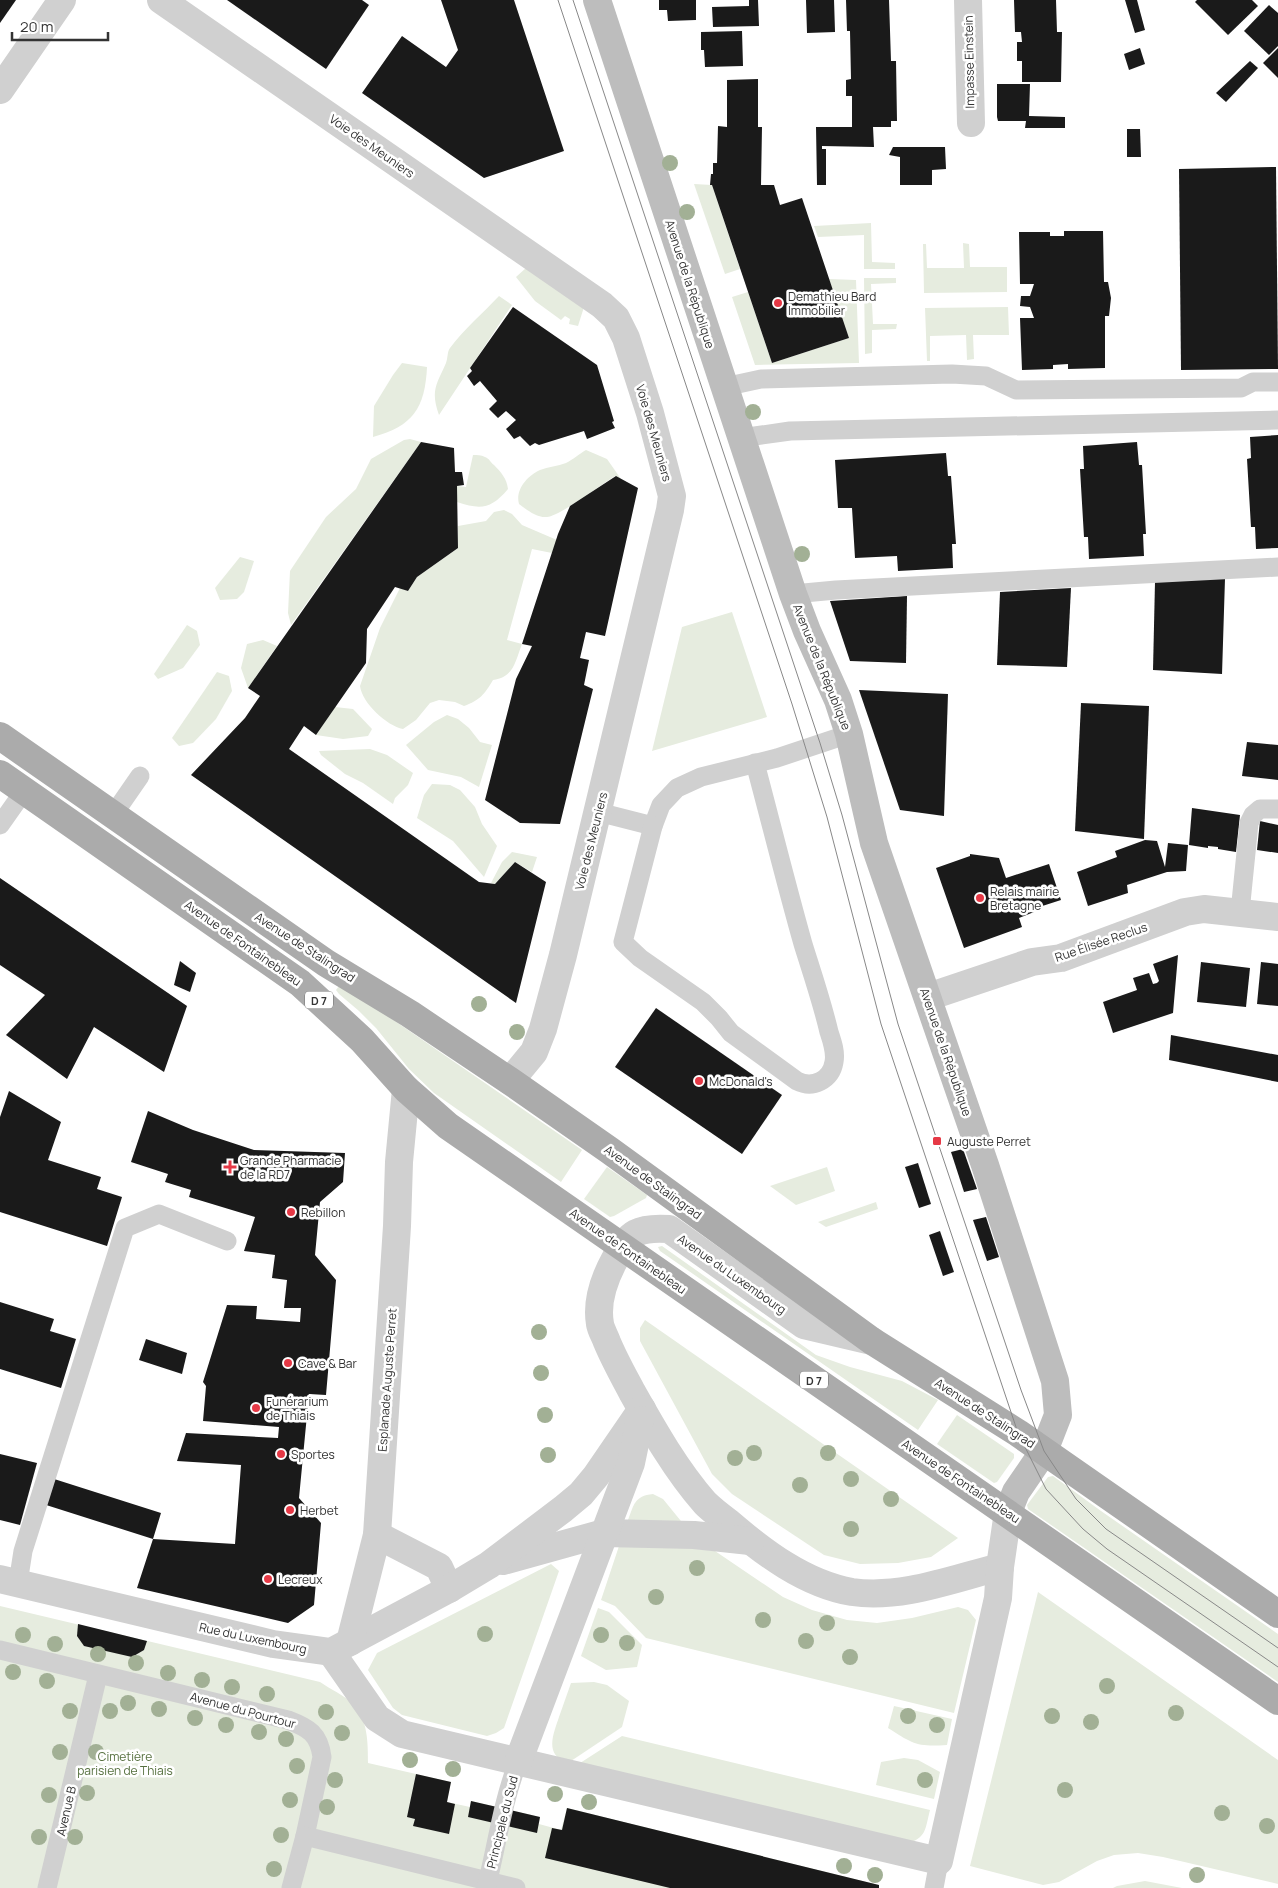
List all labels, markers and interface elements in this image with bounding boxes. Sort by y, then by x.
scale bar [12,10,109,42]
street label: Impasse Einstein [960,15,978,109]
text: 20 m [20,16,53,37]
street label: Voie des Meuniers [326,110,418,182]
street label: Avenue de la République [661,217,719,351]
place label: Demathieu Bard Immobilier [788,288,876,319]
marker: Demathieu Bard Immobilier [772,297,784,309]
street label: Voie des Meuniers [632,382,676,484]
street label: Avenue de la République [789,601,855,733]
street label: Voie des Meuniers [571,790,611,892]
place label: Relais mairie Bretagne [990,883,1059,914]
marker: Relais mairie Bretagne [974,892,986,904]
street label: Avenue de Fontainebleau [181,896,305,990]
street label: Avenue de Stalingrad [251,908,359,986]
street label: Rue Élisée Reclus [1053,918,1149,966]
street label: Avenue de la République [916,986,976,1118]
road number: D 7 [305,992,333,1008]
place label: McDonald's [709,1073,773,1090]
marker: McDonald's [693,1075,705,1087]
place label: Auguste Perret [947,1133,1031,1150]
marker: Auguste Perret [931,1135,943,1147]
street label: Avenue de Stalingrad [601,1141,705,1223]
place label: Grande Pharmacie de la RD7 [240,1152,341,1183]
marker: Grande Pharmacie de la RD7 [224,1161,236,1173]
place label: Rebillon [301,1204,345,1221]
street label: Avenue de Fontainebleau [566,1204,690,1298]
marker: Rebillon [285,1206,297,1218]
street label: Avenue du Luxembourg [674,1230,790,1318]
street label: Esplanade Auguste Perret [374,1307,401,1452]
place label: Cave & Bar [298,1355,358,1372]
marker: Cave & Bar [282,1357,294,1369]
road number: D 7 [800,1372,828,1388]
street label: Avenue de Stalingrad [931,1374,1039,1452]
place label: Funérarium de Thiais [266,1393,329,1424]
marker: Funérarium de Thiais [250,1402,262,1414]
street label: Avenue de Fontainebleau [899,1435,1023,1527]
place label: Sportes [291,1446,335,1463]
marker: Sportes [275,1448,287,1460]
place label: Herbet [300,1502,339,1519]
marker: Herbet [284,1504,296,1516]
place label: Lecreux [278,1571,323,1588]
marker: Lecreux [262,1573,274,1585]
street label: Rue du Luxembourg [198,1618,308,1658]
street label: Avenue du Pourtour [188,1688,298,1732]
park label: Cimetière parisien de Thiais [77,1748,173,1779]
street label: Principale du Sud [482,1774,522,1870]
street label: Avenue B [52,1784,80,1838]

